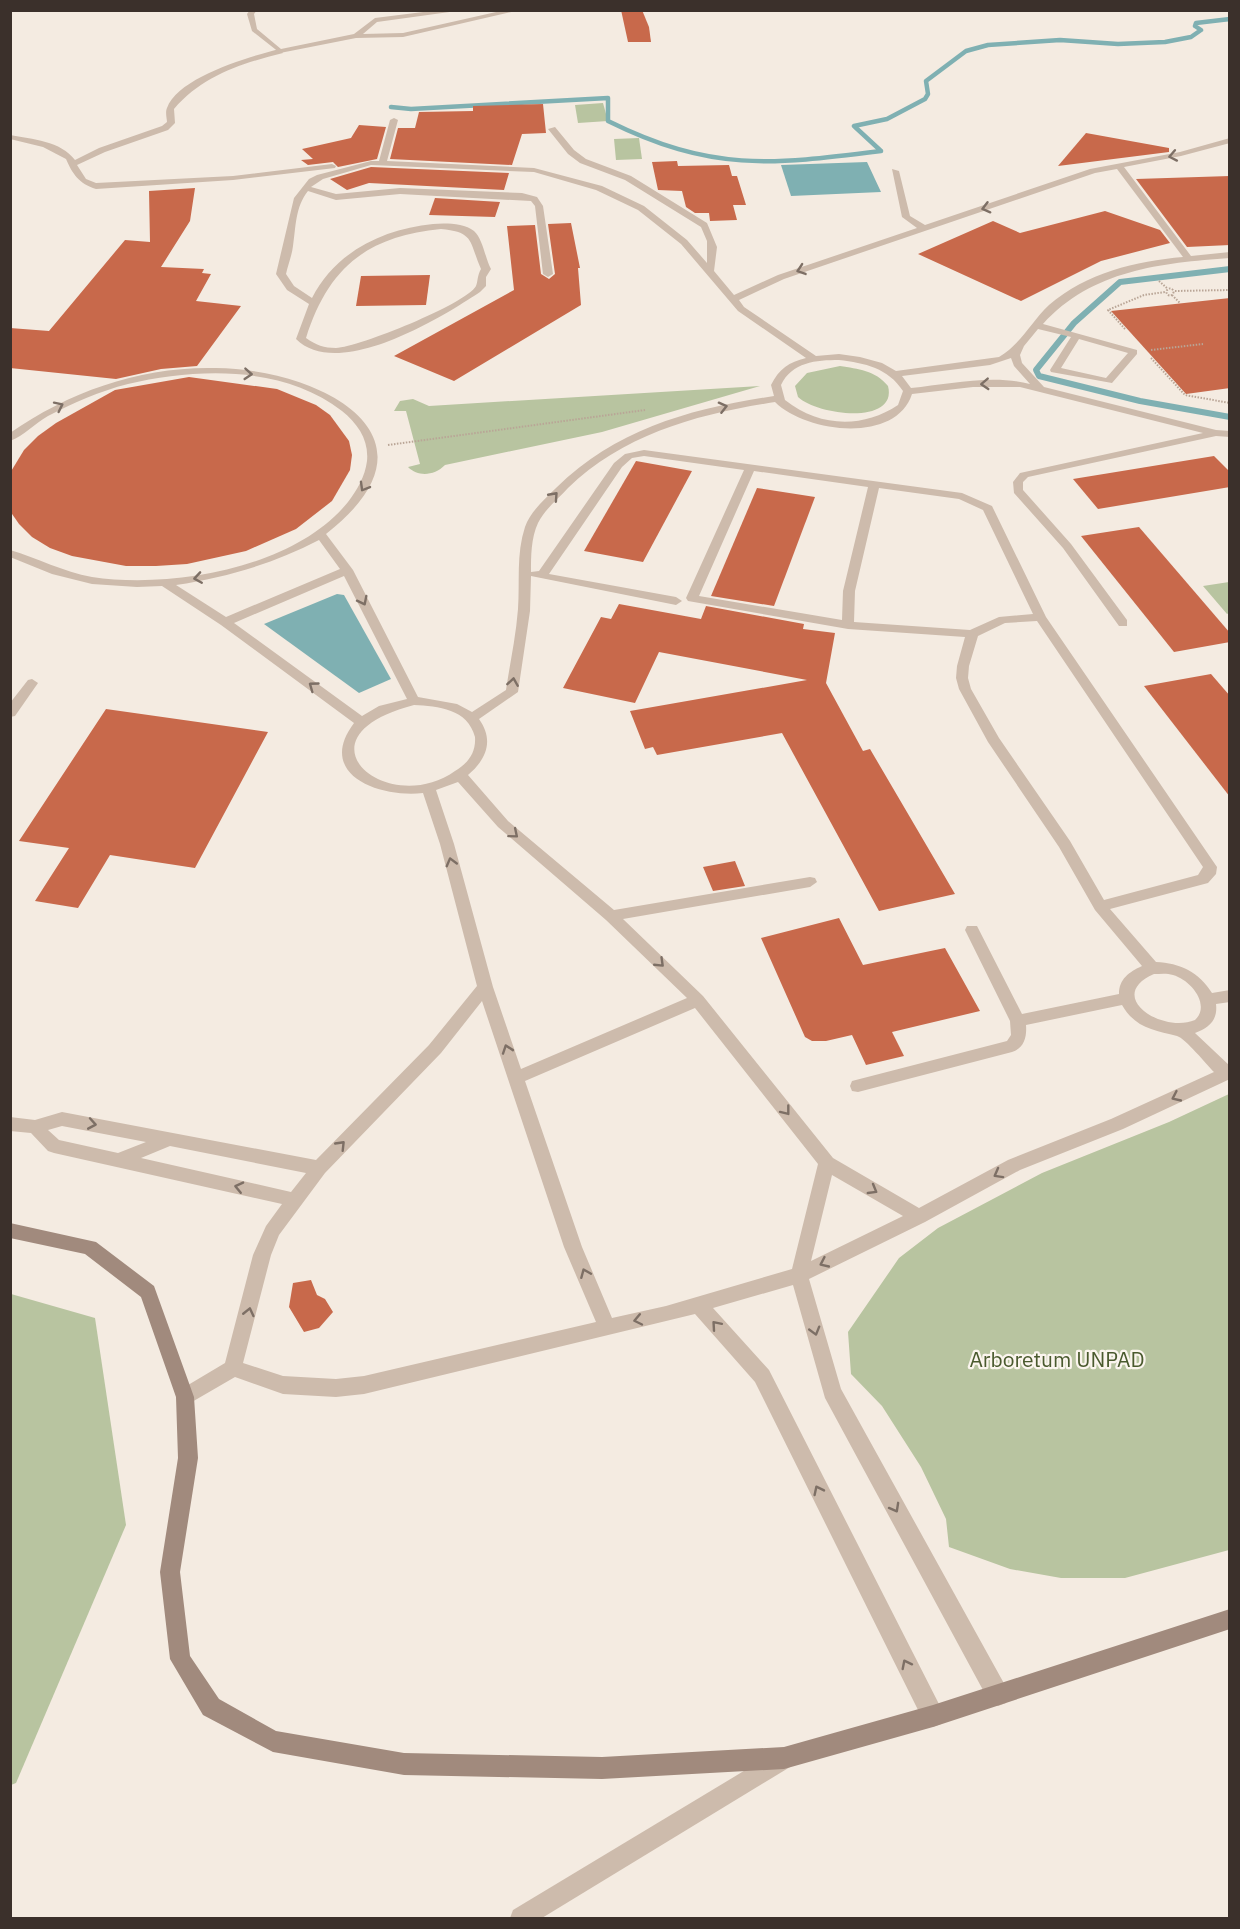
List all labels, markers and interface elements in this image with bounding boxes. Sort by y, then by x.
one-way arrow [1168,149,1178,161]
one-way arrow [981,200,991,213]
one-way arrow [796,262,807,275]
one-way arrow [244,367,253,380]
one-way arrow [980,377,989,390]
one-way arrow [52,402,63,414]
one-way arrow [718,402,728,415]
one-way arrow [359,481,371,491]
one-way arrow [547,492,558,503]
one-way arrow [194,571,203,583]
one-way arrow [355,594,367,605]
one-way arrow [507,677,519,687]
one-way arrow [309,683,320,694]
one-way arrow [507,826,518,837]
one-way arrow [446,858,459,868]
one-way arrow [652,956,663,967]
one-way arrow [502,1044,514,1055]
one-way arrow [1172,1089,1183,1101]
one-way arrow [778,1105,789,1116]
one-way arrow [87,1118,96,1130]
one-way arrow [333,1142,344,1153]
one-way arrow [993,1167,1004,1178]
one-way arrow [234,1181,244,1194]
one-way arrow [867,1183,877,1194]
one-way arrow [820,1256,831,1268]
one-way arrow [580,1268,592,1279]
one-way arrow [242,1307,255,1317]
one-way arrow [633,1313,643,1326]
one-way arrow [712,1322,723,1332]
one-way arrow [808,1325,820,1336]
park label: Arboretum UNPAD [969,1345,1145,1373]
one-way arrow [814,1485,825,1496]
one-way arrow [888,1501,899,1512]
one-way arrow [901,1659,913,1670]

